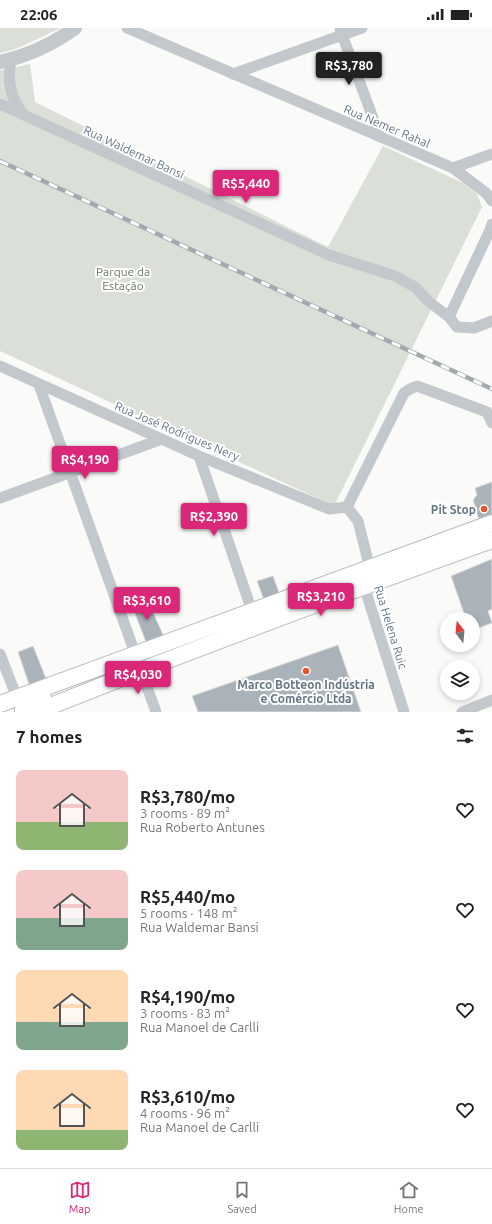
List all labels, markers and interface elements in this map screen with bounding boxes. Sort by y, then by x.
text: 22:06 [20,6,58,23]
pin: R$3,780 [312,52,386,86]
text: R$3,780 [325,58,373,72]
street label: Rua Nemer Rahal [342,102,432,150]
street label: Rua Waldemar Bansi [82,123,187,181]
pin: R$5,440 [209,170,283,204]
text: R$5,440 [222,176,270,190]
park label: Parque da Estação [96,265,150,292]
street label: Rua José Rodrigues Nery [113,399,241,463]
pin: R$4,190 [48,446,122,480]
text: R$4,190 [61,452,109,466]
pin: R$2,390 [177,503,251,537]
place label: Pit Stop [431,503,476,516]
marker: Pit Stop [479,504,489,514]
text: R$2,390 [190,509,238,523]
pin: R$3,210 [284,583,358,617]
street label: Rua Helena Ruic [372,584,410,671]
pin: R$3,610 [110,587,184,621]
text: R$3,210 [297,589,345,603]
text: R$3,610 [123,593,171,607]
north arrow [440,612,480,652]
map controls [440,612,480,700]
button: layers [440,660,480,700]
pin: R$4,030 [101,661,175,695]
marker: Marco Botteon Indústria e Comércio Ltda [301,666,311,676]
text: R$4,030 [114,667,162,681]
place label: Marco Botteon Indústria e Comércio Ltda [237,678,375,705]
icon: filters [454,725,476,747]
text: 7 homes [16,727,82,746]
icon: home [48,786,96,834]
text: R$3,780/mo [140,787,235,806]
icon: heart [454,799,476,821]
text: 3 rooms · 89 m² [140,806,230,820]
text: Rua Roberto Antunes [140,820,265,834]
icon: home [48,886,96,934]
text: R$5,440/mo [140,887,235,906]
icon: heart [454,899,476,921]
text: 5 rooms · 148 m² [140,906,237,920]
text: Rua Waldemar Bansi [140,920,259,934]
icon: home [48,986,96,1034]
text: R$4,190/mo [140,987,235,1006]
icon: heart [454,999,476,1021]
text: 3 rooms · 83 m² [140,1006,230,1020]
text: Rua Manoel de Carlli [140,1020,259,1034]
icon: home [48,1086,96,1134]
text: R$3,610/mo [140,1087,235,1106]
icon: heart [454,1099,476,1121]
text: 4 rooms · 96 m² [140,1106,230,1120]
text: Rua Manoel de Carlli [140,1120,259,1134]
tab: Map [69,1179,91,1215]
tab: Saved [228,1179,257,1215]
tab: Home [394,1179,423,1215]

